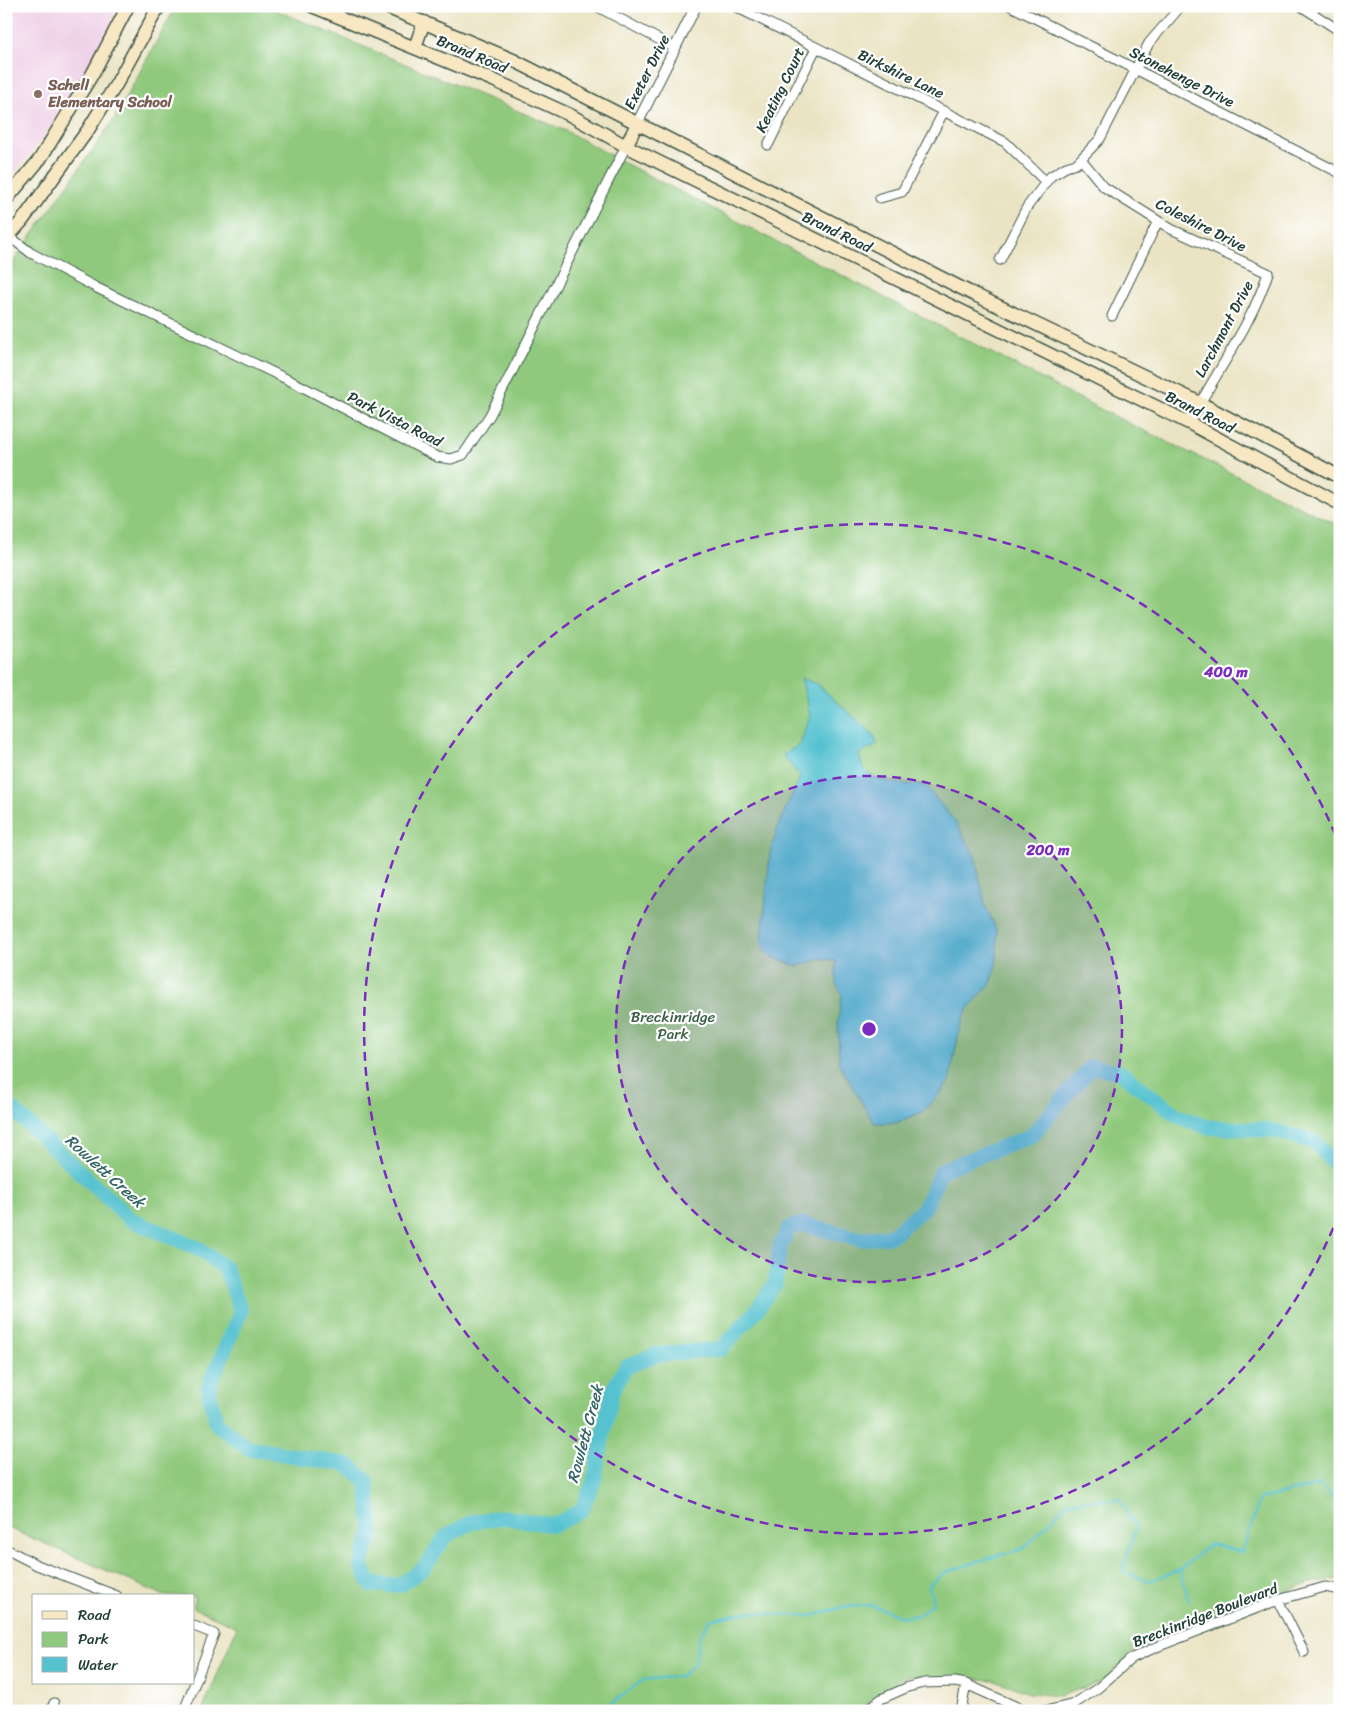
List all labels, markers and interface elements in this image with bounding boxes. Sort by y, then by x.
street label: Brand Road [432,27,513,81]
street label: Exeter Drive [617,29,677,114]
street label: Stonehenge Drive [1125,39,1239,115]
street label: Keating Court [748,42,812,137]
street label: Birkshire Lane [853,42,949,106]
place label: Schell Elementary School [47,72,173,115]
marker: Schell Elementary School [32,88,44,100]
street label: Coleshire Drive [1151,191,1251,259]
street label: Brand Road [798,204,877,261]
street label: Larchmont Drive [1187,275,1261,382]
street label: Brand Road [1161,383,1240,441]
street label: Park Vista Road [343,384,448,455]
text: 400 m [1203,659,1248,685]
text: 200 m [1025,837,1070,863]
park label: Breckinridge Park [631,1004,716,1047]
centre of rings [860,1020,878,1038]
water label: Rowlett Creek [58,1127,154,1217]
water label: Rowlett Creek [558,1380,613,1486]
street label: Breckinridge Boulevard [1128,1575,1283,1655]
legend [32,1594,195,1684]
text: Road [78,1602,111,1628]
text: Park [78,1626,109,1652]
text: Water [78,1652,118,1678]

